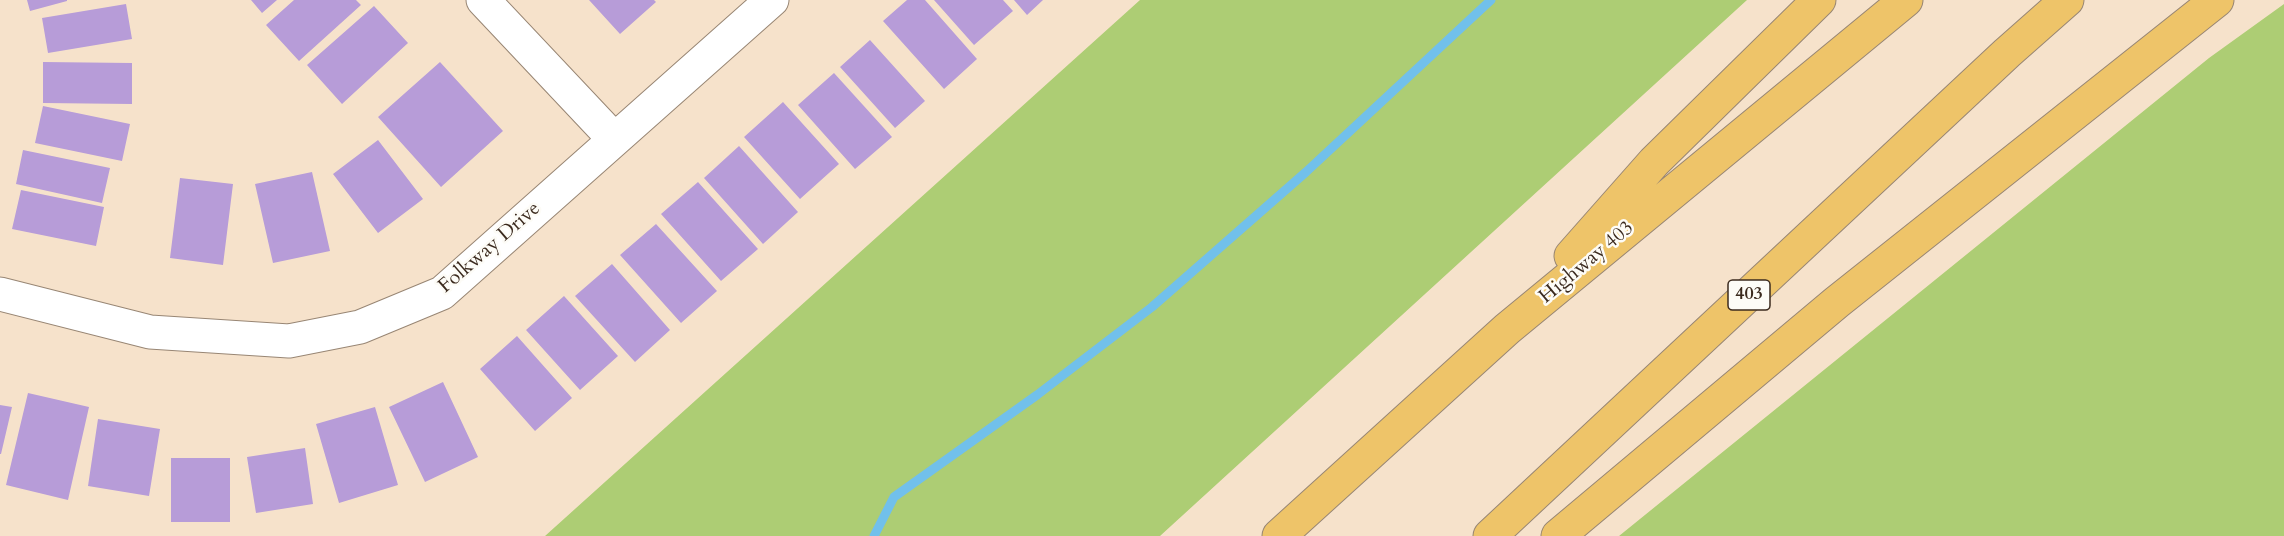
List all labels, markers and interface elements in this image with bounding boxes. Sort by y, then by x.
street label: Folkway Drive [434,197,546,299]
street label: Highway 403 [1535,217,1639,309]
road number: 403 [1728,280,1770,310]

